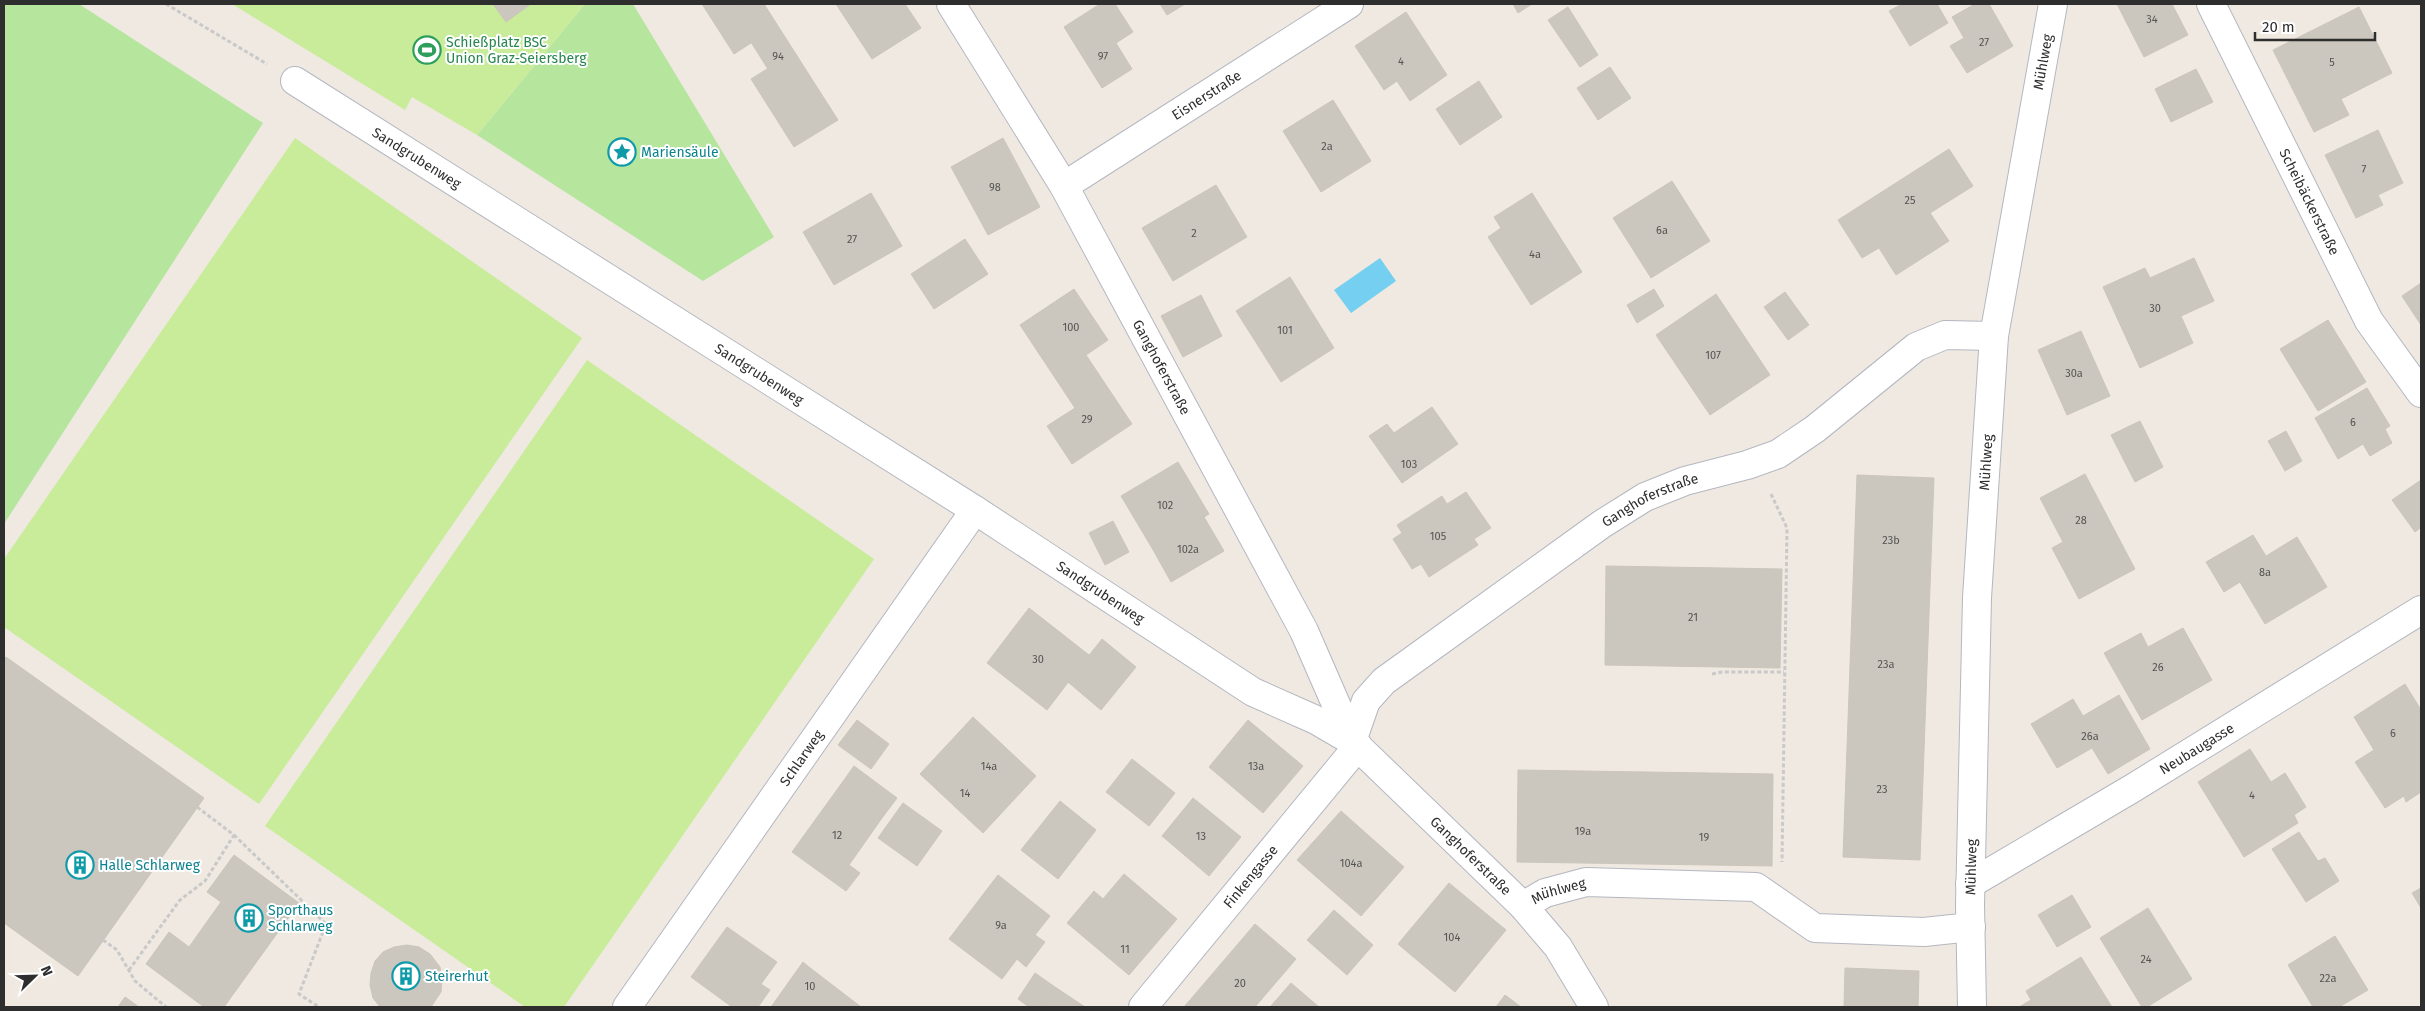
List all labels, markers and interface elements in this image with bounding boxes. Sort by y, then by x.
scale bar [2255,10,2375,42]
house number: 34 [2146,13,2158,26]
text: 20 m [2262,18,2295,36]
street label: Mühlweg [2029,32,2056,91]
place label: Schießplatz BSC Union Graz-Seiersberg [446,34,587,67]
sports icon: Schießplatz BSC Union Graz-Seiersberg [412,35,442,65]
house number: 27 [1979,36,1989,49]
house number: 94 [772,50,784,63]
house number: 97 [1098,50,1108,63]
house number: 4 [1398,55,1404,68]
house number: 5 [2329,56,2335,69]
street label: Eisnerstraße [1168,67,1244,124]
street label: Sandgrubenweg [369,123,465,193]
place icon: Mariensäule [607,137,637,167]
house number: 2a [1321,140,1333,153]
place label: Mariensäule [641,144,719,161]
street label: Scheibäckerstraße [2276,146,2343,258]
house number: 7 [2362,163,2367,176]
house number: 98 [989,181,1001,194]
house number: 25 [1905,194,1916,207]
house number: 6a [1656,224,1668,237]
house number: 2 [1191,227,1197,240]
house number: 27 [847,233,857,246]
house number: 4a [1529,248,1541,261]
house number: 30 [2149,302,2161,315]
street label: Ganghoferstraße [1129,316,1194,418]
house number: 100 [1062,321,1080,334]
house number: 101 [1277,324,1293,337]
street label: Sandgrubenweg [712,340,808,409]
house number: 107 [1705,349,1721,362]
house number: 30a [2065,367,2083,380]
house number: 29 [1081,413,1093,426]
house number: 6 [2350,416,2356,429]
street label: Mühlweg [1975,433,1996,491]
house number: 103 [1401,458,1417,471]
street label: Ganghoferstraße [1599,469,1700,531]
house number: 102 [1157,499,1173,512]
house number: 28 [2075,514,2087,527]
house number: 105 [1430,530,1447,543]
house number: 23b [1882,534,1900,547]
house number: 102a [1177,543,1199,556]
street label: Sandgrubenweg [1053,557,1148,628]
house number: 8a [2259,566,2271,579]
house number: 21 [1688,611,1698,624]
house number: 30 [1032,653,1044,666]
house number: 23a [1878,658,1894,671]
house number: 26 [2152,661,2164,674]
street label: Neubaugasse [2156,719,2237,778]
street label: Schlarweg [776,726,827,789]
house number: 6 [2390,727,2396,740]
house number: 26a [2081,730,2099,743]
house number: 14a [981,760,997,773]
house number: 13a [1248,760,1264,773]
house number: 23 [1877,783,1887,796]
house number: 14 [960,787,970,800]
house number: 4 [2249,789,2255,802]
street label: Ganghoferstraße [1427,813,1515,899]
house number: 19a [1575,825,1591,838]
house number: 12 [832,829,842,842]
house number: 13 [1196,830,1206,843]
house number: 19 [1699,831,1709,844]
street label: Mühlweg [1962,838,1980,895]
street label: Finkengasse [1220,842,1281,912]
building icon: Halle Schlarweg [65,850,95,880]
place label: Halle Schlarweg [99,857,201,874]
house number: 104a [1340,857,1362,870]
street label: Mühlweg [1528,874,1588,908]
place label: Sporthaus Schlarweg [268,902,334,935]
building icon: Sporthaus Schlarweg [234,903,264,933]
house number: 9a [995,919,1007,932]
house number: 104 [1444,931,1461,944]
house number: 11 [1120,943,1130,956]
north arrow [10,951,60,1001]
house number: 24 [2141,953,2152,966]
building icon: Steirerhut [391,961,421,991]
text: N [37,964,56,979]
place label: Steirerhut [425,968,489,985]
house number: 22a [2320,972,2336,985]
house number: 20 [1234,977,1246,990]
house number: 10 [805,980,815,993]

